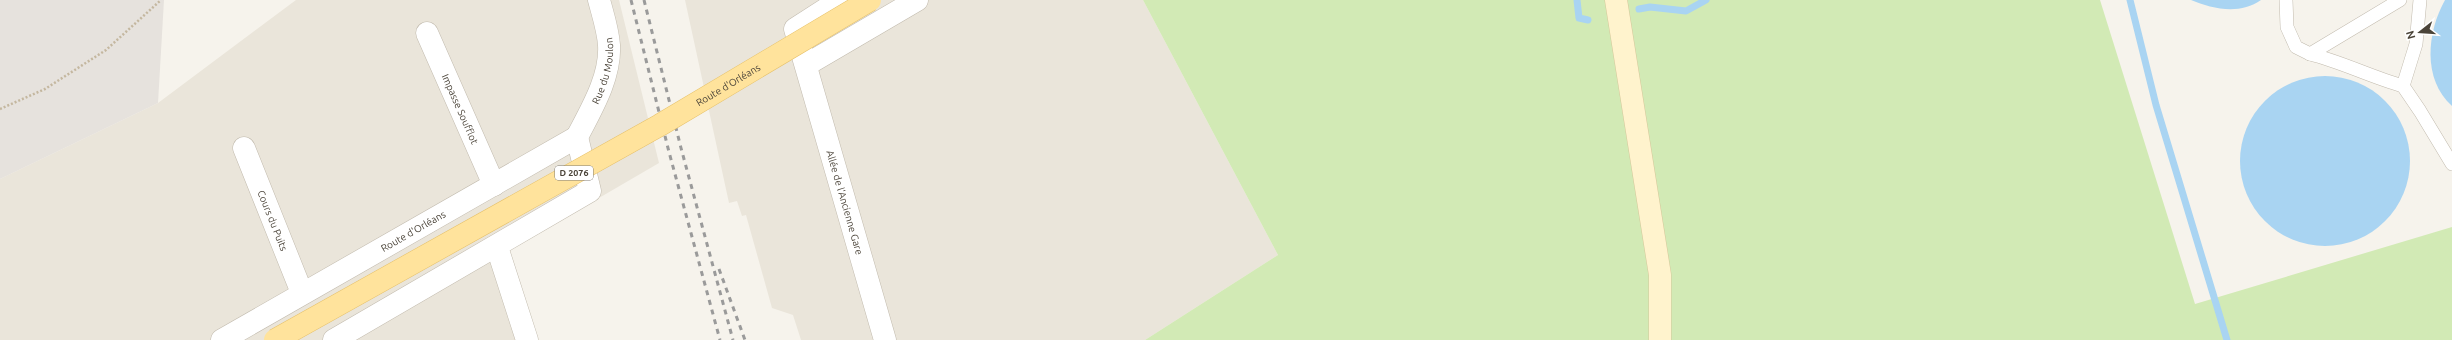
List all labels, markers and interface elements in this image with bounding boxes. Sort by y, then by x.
north arrow [2400,12,2440,52]
text: N [2403,29,2417,41]
street label: Rue du Moulon [589,37,615,106]
street label: Route d'Orléans [694,61,762,108]
street label: Impasse Soufflot [440,72,481,146]
street label: Allée de l'Ancienne Gare [825,149,866,256]
road number: D 2076 [555,166,593,180]
street label: Cours du Puits [256,188,290,252]
street label: Route d'Orléans [379,208,447,254]

